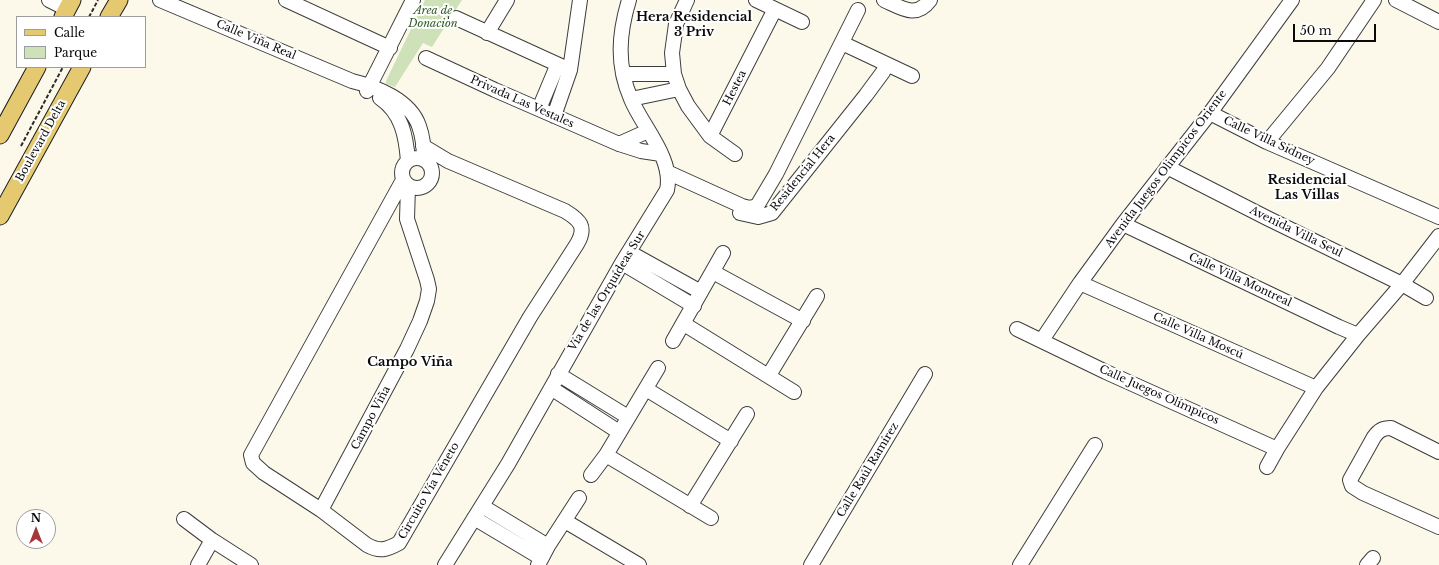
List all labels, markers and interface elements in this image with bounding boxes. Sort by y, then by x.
park label: Area de Donacion [408,4,458,30]
district label: Hera Residencial 3 Priv [636,9,752,40]
legend [16,16,146,68]
scale bar [1295,16,1378,42]
street label: Calle Viña Real [214,17,298,63]
text: 50 m [1300,23,1332,38]
text: Calle [54,25,85,40]
text: Parque [54,45,97,60]
street label: Hestea [721,68,749,108]
street label: Privada Las Vestales [468,73,576,131]
street label: Avenida Juegos Olimpicos Oriente [1102,88,1230,250]
street label: Boulevard Delta [13,98,69,184]
street label: Calle Villa Sidney [1221,114,1317,168]
street label: Residencial Hera [768,132,838,214]
district label: Residencial Las Villas [1267,172,1347,203]
street label: Avenida Villa Seul [1247,204,1345,260]
street label: Vía de las Orquídeas Sur [566,229,648,353]
street label: Calle Villa Montreal [1186,250,1294,310]
street label: Calle Villa Moscú [1151,310,1245,362]
district label: Campo Viña [367,354,453,370]
street label: Calle Juegos Olímpicos [1097,363,1221,427]
street label: Campo Viña [349,384,393,452]
street label: Calle Raúl Ramírez [834,420,902,520]
street label: Circuito Vía Véneto [396,440,462,542]
north arrow [16,509,56,549]
text: N [31,511,41,525]

